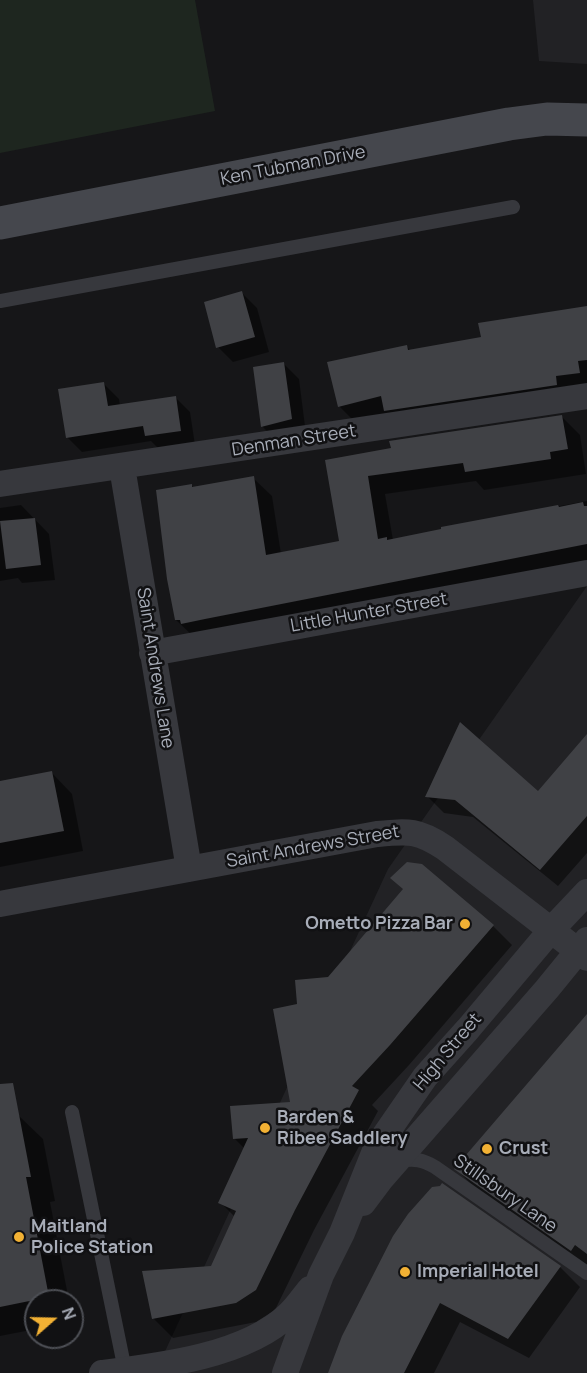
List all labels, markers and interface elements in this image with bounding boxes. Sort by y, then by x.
street label: Ken Tubman Drive [219,141,367,191]
street label: Denman Street [230,421,358,461]
street label: Saint Andrews Lane [132,586,178,750]
street label: Little Hunter Street [289,589,449,637]
street label: Saint Andrews Street [225,821,401,873]
place label: Ometto Pizza Bar [305,913,453,935]
marker: Ometto Pizza Bar [458,917,472,931]
street label: High Street [409,1009,487,1095]
place label: Barden & Ribee Saddlery [277,1107,408,1150]
marker: Barden & Ribee Saddlery [258,1121,272,1135]
place label: Crust [499,1138,548,1160]
marker: Crust [480,1142,494,1156]
street label: Stillsbury Lane [449,1150,561,1238]
place label: Maitland Police Station [31,1216,153,1258]
marker: Maitland Police Station [12,1230,26,1244]
place label: Imperial Hotel [417,1261,539,1283]
marker: Imperial Hotel [398,1265,412,1279]
north arrow [24,1289,84,1349]
text: N [57,1304,81,1323]

